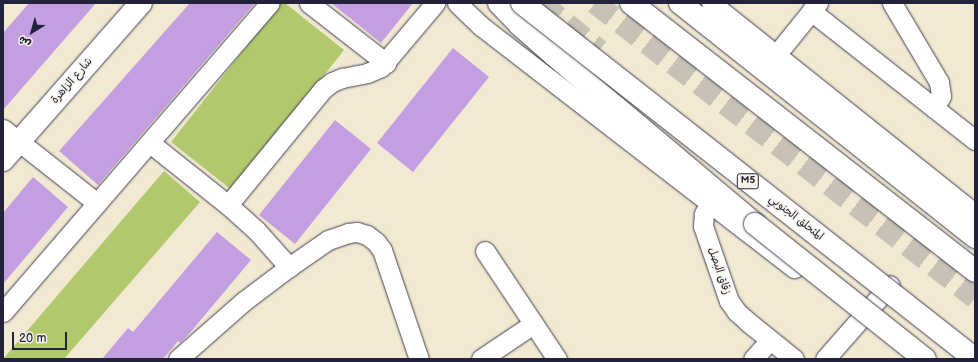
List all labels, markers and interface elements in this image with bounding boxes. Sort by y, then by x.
north arrow [12,12,52,52]
text: ش [16,33,33,51]
street label: شارع الزاهرة [48,55,96,107]
road number: M5 [736,173,760,189]
street label: المتحلق الجنوبي [766,193,826,243]
street label: زقاق البصل [705,246,733,296]
scale bar [14,324,69,350]
text: 20 m [19,331,46,346]

